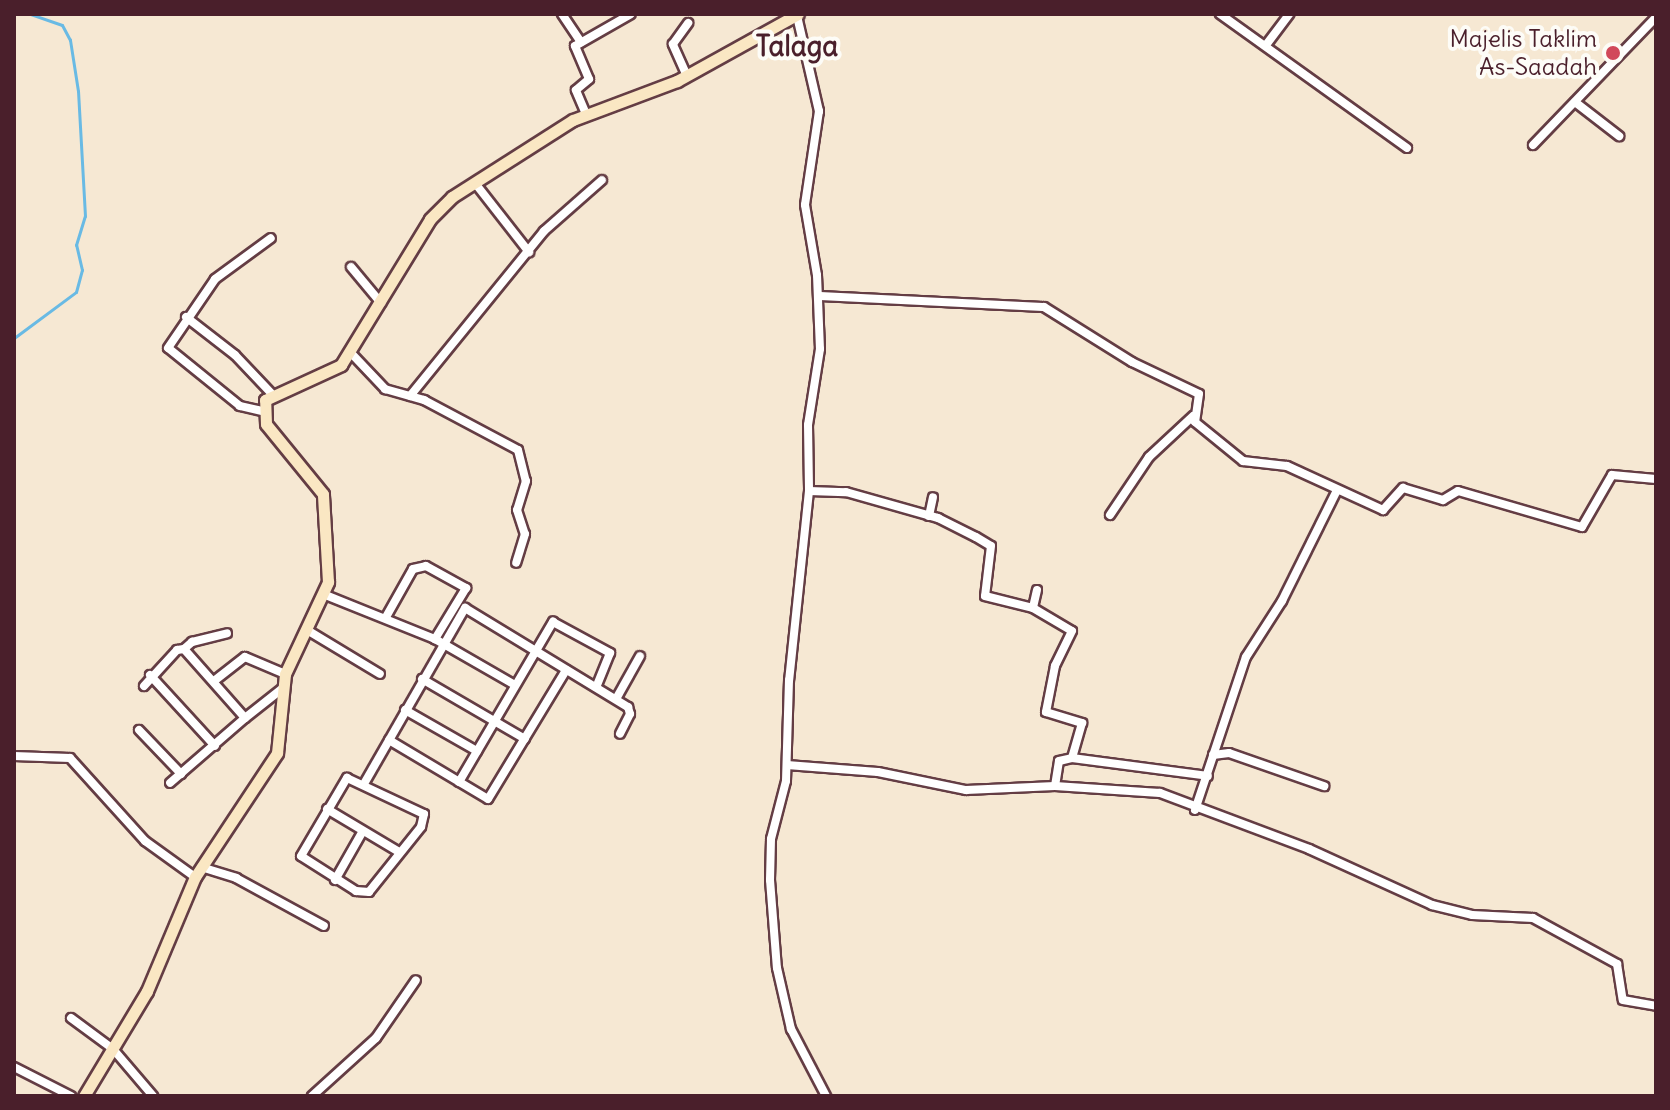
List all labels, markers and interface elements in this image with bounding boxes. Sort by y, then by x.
place label: Majelis Taklim As-Saadah [1450,25,1597,81]
district label: Talaga [756,29,838,63]
marker: Majelis Taklim As-Saadah [1604,44,1622,62]

